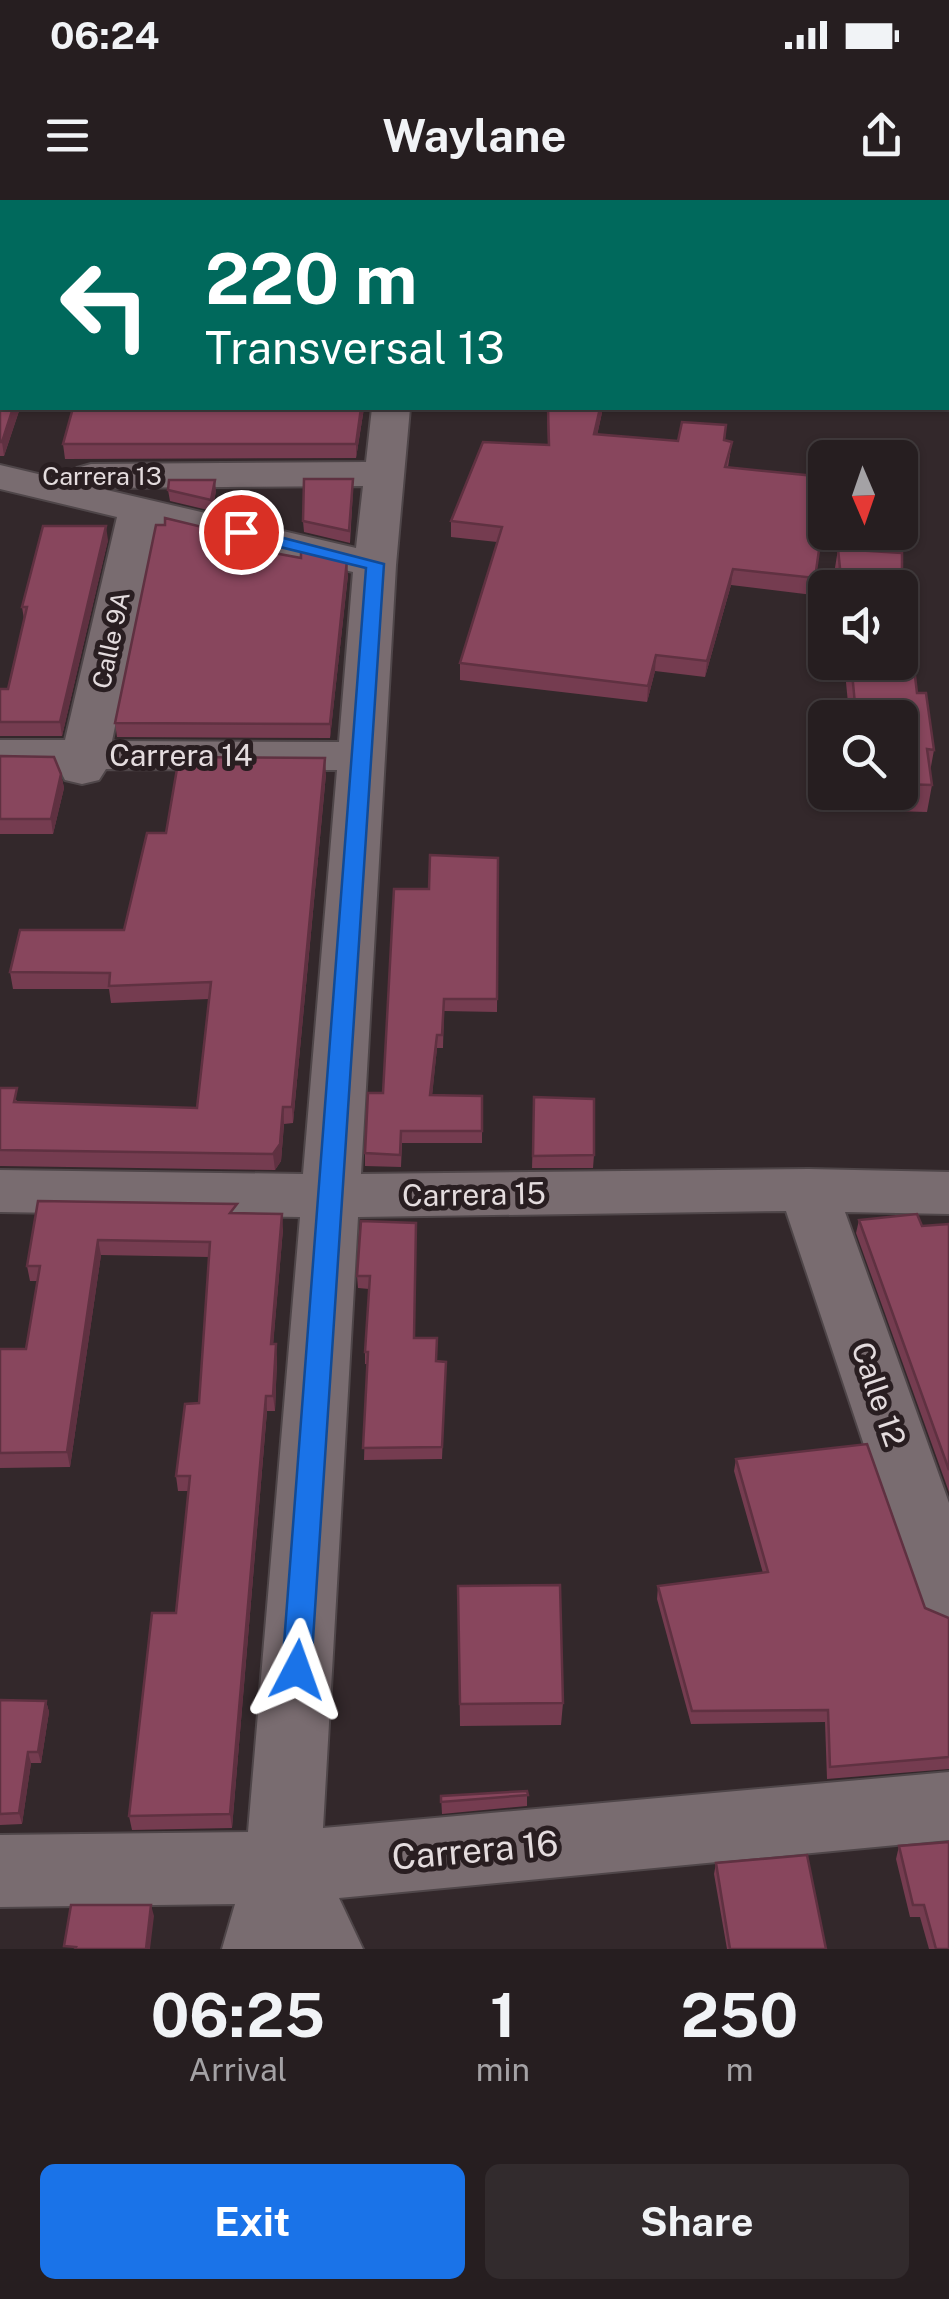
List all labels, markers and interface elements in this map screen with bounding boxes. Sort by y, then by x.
text: 06:24 [50,13,160,58]
icon: menu [40,108,95,163]
icon: share [854,108,909,163]
text: Waylane [383,109,566,162]
text: 220 m [205,237,418,320]
icon: left [40,240,170,370]
text: Transversal 13 [205,321,504,374]
north arrow [808,440,918,550]
map controls [808,440,918,810]
street label: Carrera 13 [42,461,162,491]
pin [199,490,284,575]
icon: arrive [214,505,269,560]
button: sound [808,570,918,680]
street label: Calle 9A [86,589,136,691]
button: search [808,700,918,810]
street label: Carrera 14 [109,737,253,773]
street label: Carrera 15 [402,1175,546,1213]
street label: Calle 12 [844,1337,914,1451]
position arrow [245,1618,349,1722]
street label: Carrera 16 [390,1822,560,1878]
text: 06:25 [151,1980,325,2051]
text: 1 [490,1980,516,2051]
text: 250 [681,1980,798,2051]
text: Arrival [188,2051,287,2088]
text: min [476,2051,530,2088]
text: m [726,2051,753,2088]
button: Exit [40,2164,465,2279]
button: Share [485,2164,909,2279]

